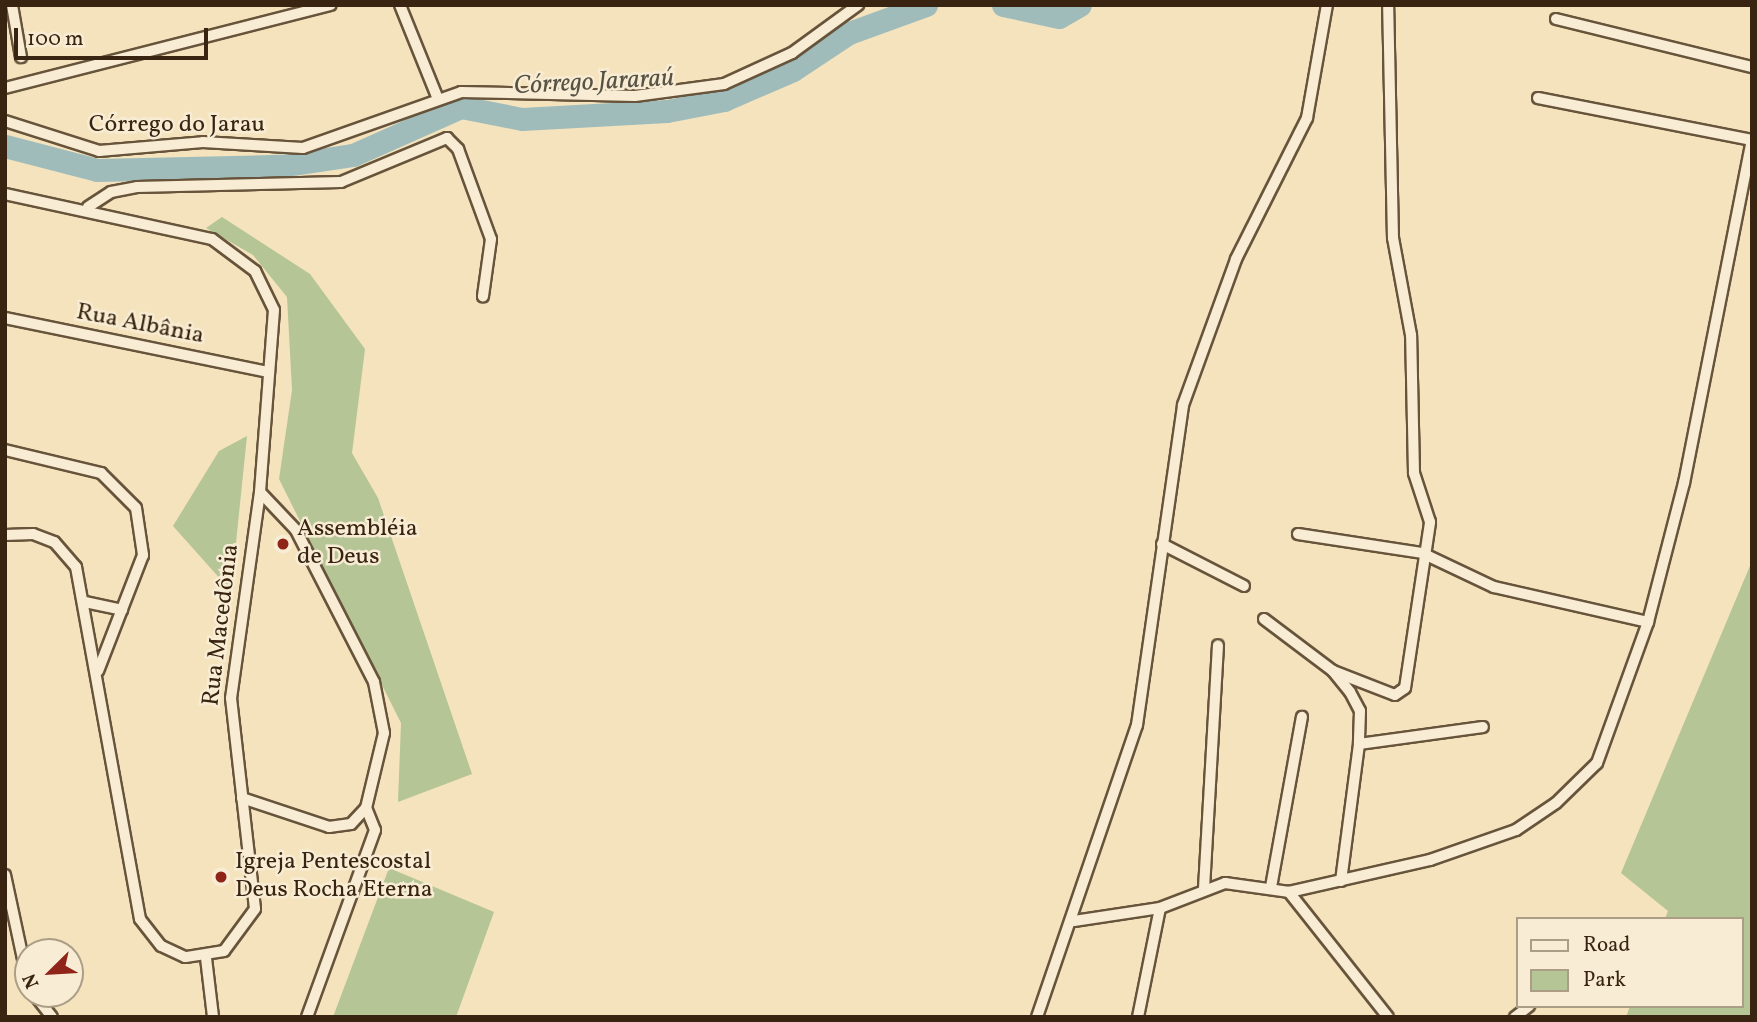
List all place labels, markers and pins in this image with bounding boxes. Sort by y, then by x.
place label: Assembléia de Deus [297,516,418,572]
marker: Assembléia de Deus [275,536,291,552]
place label: Igreja Pentescostal Deus Rocha Eterna [235,849,433,905]
marker: Igreja Pentescostal Deus Rocha Eterna [213,869,229,885]

